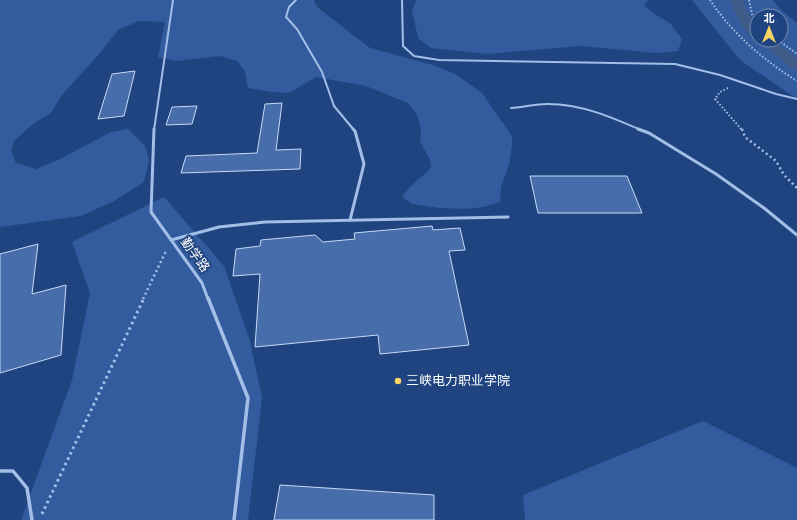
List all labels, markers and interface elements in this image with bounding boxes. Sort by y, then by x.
north arrow [749,8,789,48]
text: 北 [764,12,775,25]
street label: 勤学路 [177,235,213,275]
place label: 三峡电力职业学院 [406,373,510,389]
marker: 三峡电力职业学院 [393,376,403,386]

